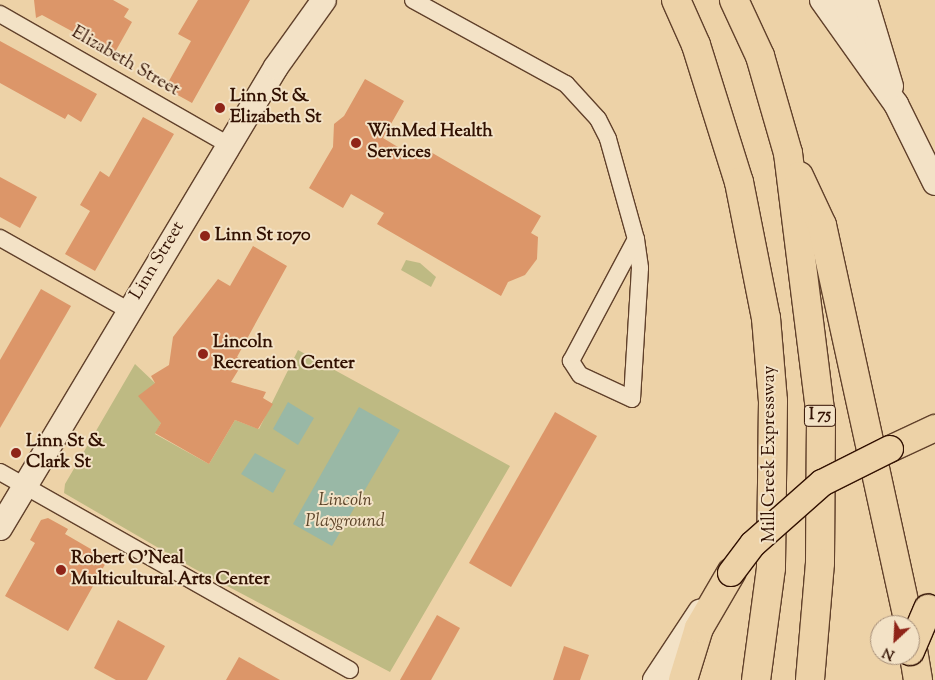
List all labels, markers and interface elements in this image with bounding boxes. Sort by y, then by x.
street label: Elizabeth Street [67,22,183,102]
place label: Linn St & Elizabeth St [230,87,322,130]
marker: Linn St & Elizabeth St [214,102,226,114]
place label: WinMed Health Services [367,122,493,164]
marker: WinMed Health Services [349,136,363,150]
street label: Linn Street [126,218,190,304]
place label: Linn St 1070 [215,225,310,247]
marker: Linn St 1070 [199,230,211,242]
place label: Lincoln Recreation Center [213,333,355,376]
marker: Lincoln Recreation Center [197,348,209,360]
street label: Mill Creek Expressway [759,365,781,543]
road number: I 75 [804,402,836,430]
place label: Linn St & Clark St [26,432,105,474]
marker: Linn St & Clark St [10,447,22,459]
park label: Lincoln Playground [305,491,385,534]
place label: Robert O'Neal Multicultural Arts Center [71,549,270,592]
marker: Robert O'Neal Multicultural Arts Center [55,564,67,576]
north arrow [870,615,920,665]
text: N [880,641,898,664]

